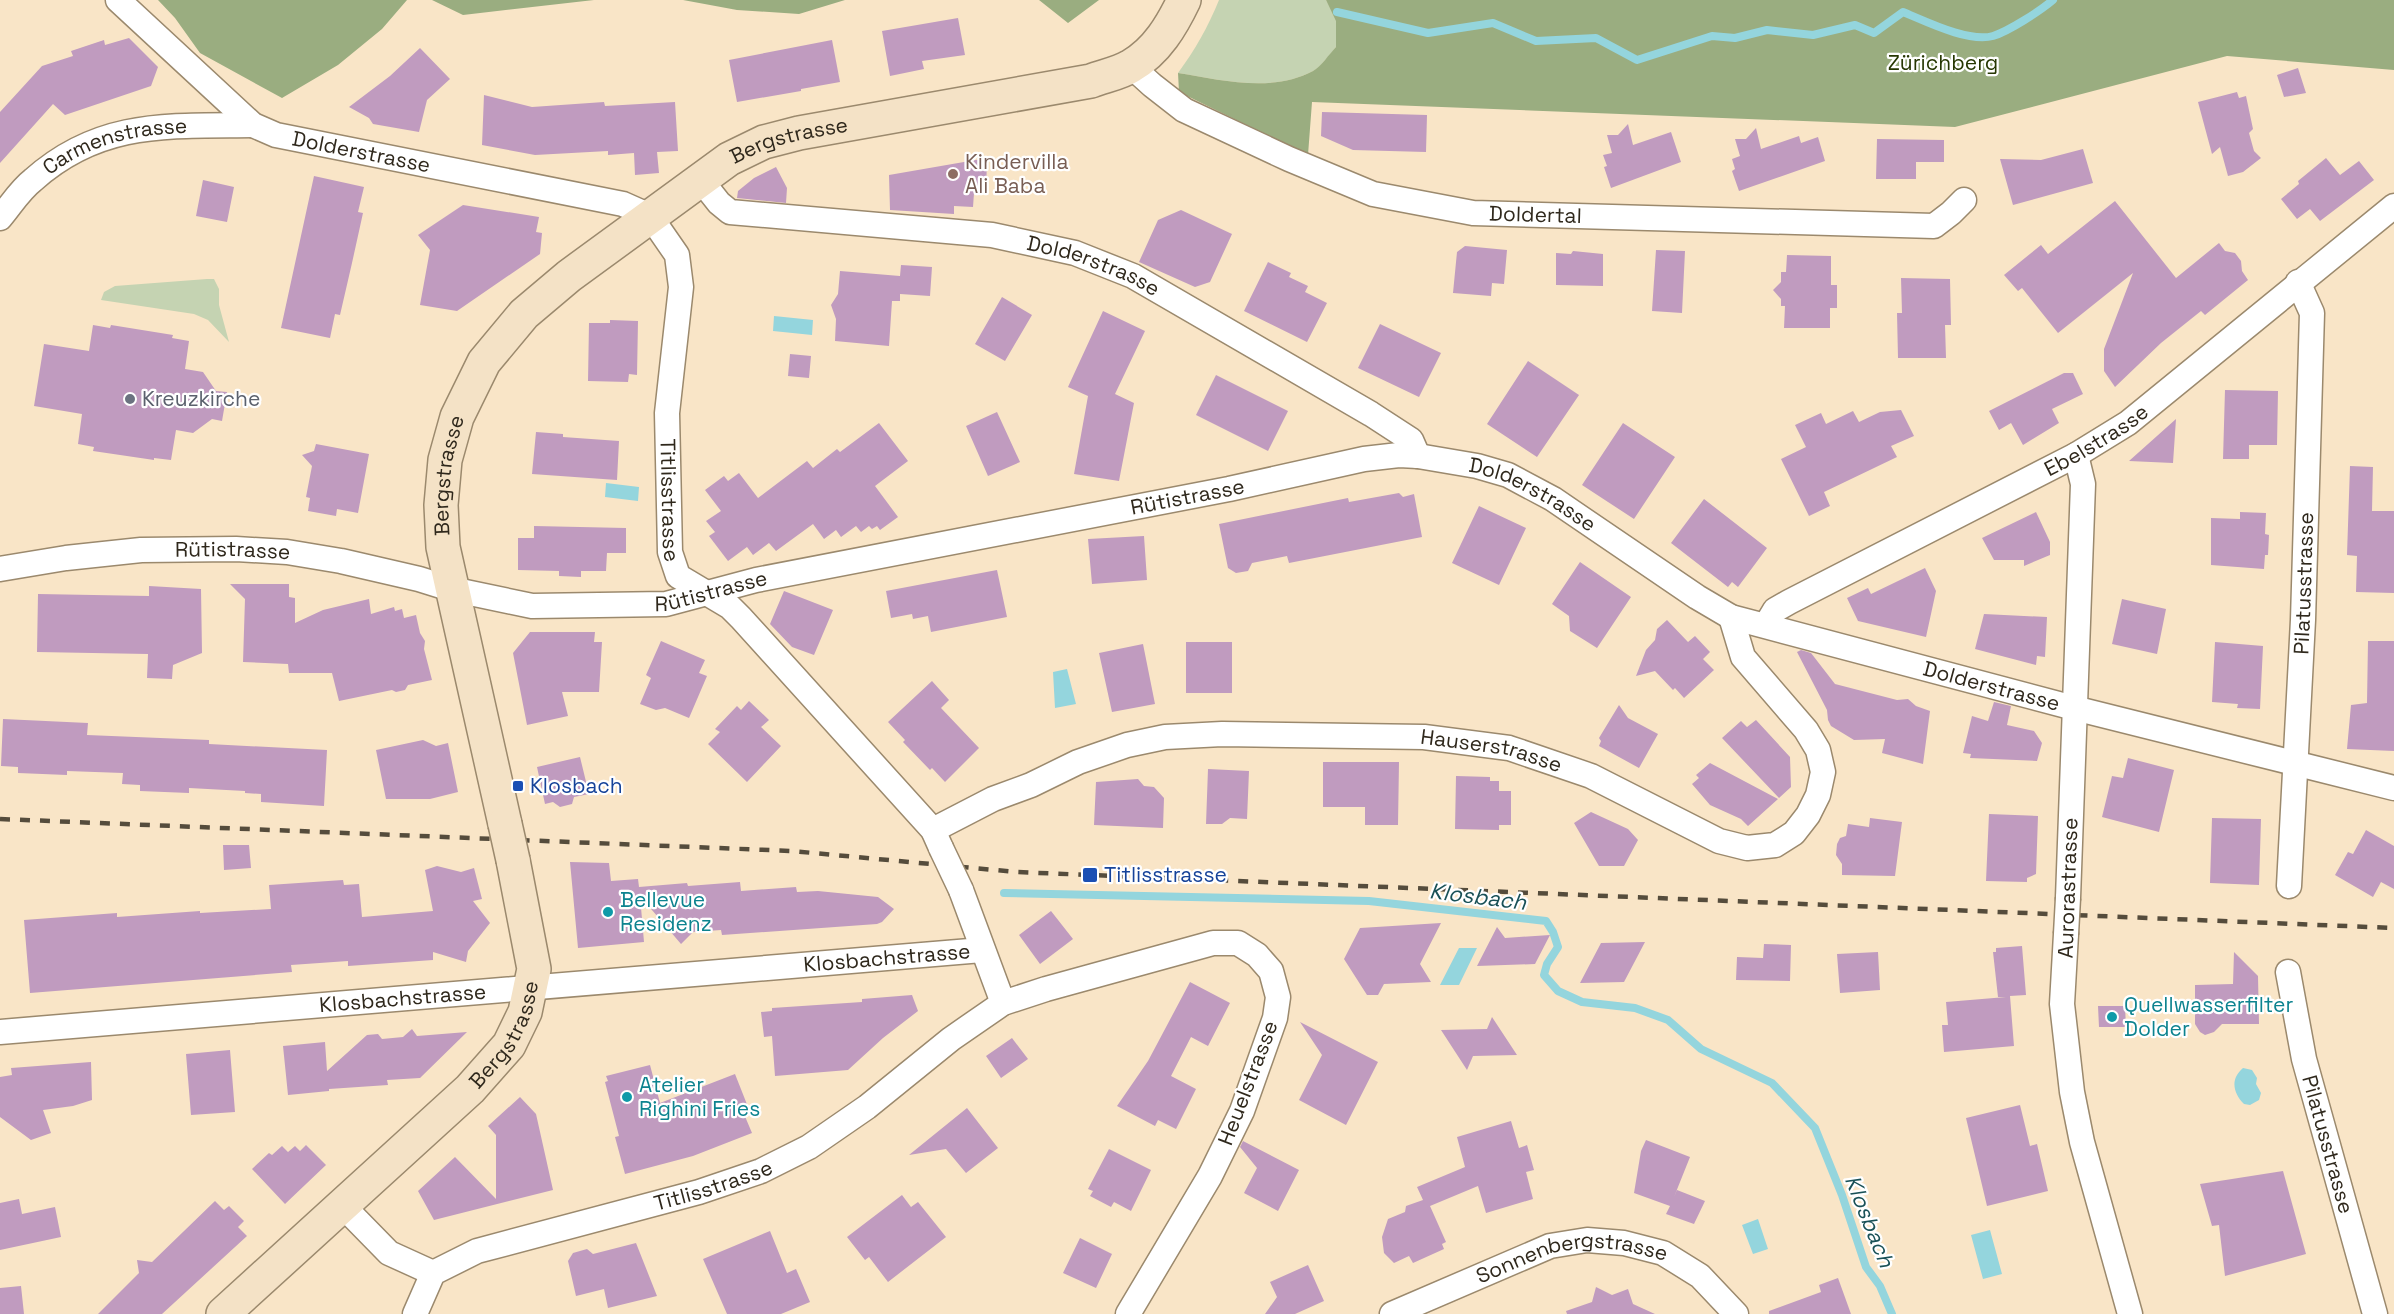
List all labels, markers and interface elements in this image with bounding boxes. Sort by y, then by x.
park label: Zürichberg [1888,49,1998,76]
street label: Bergstrasse [725,111,850,170]
street label: Carmenstrasse [37,112,188,180]
street label: Dolderstrasse [290,125,433,178]
place label: Kindervilla Ali Baba [965,148,1069,199]
marker: Kindervilla Ali Baba [946,167,960,181]
street label: Doldertal [1489,199,1582,229]
street label: Dolderstrasse [1024,229,1165,302]
place label: Kreuzkirche [142,385,260,412]
marker: Kreuzkirche [123,392,137,406]
street label: Ebelstrasse [2039,398,2154,482]
street label: Bergstrasse [427,412,470,537]
street label: Titlisstrasse [655,438,686,565]
street label: Dolderstrasse [1467,451,1602,537]
street label: Rütistrasse [1128,472,1247,521]
street label: Pilatusstrasse [2287,512,2319,655]
street label: Rütistrasse [175,535,291,565]
street label: Rütistrasse [654,564,769,617]
street label: Dolderstrasse [1920,655,2063,717]
street label: Hauserstrasse [1419,723,1566,778]
place label: Klosbach [530,772,623,799]
marker: Klosbach [511,779,525,793]
street label: Aurorastrasse [2052,817,2083,959]
place label: Titlisstrasse [1104,861,1227,888]
marker: Titlisstrasse [1081,866,1099,884]
water label: Klosbach [1428,876,1528,916]
place label: Bellevue Residenz [620,886,712,937]
marker: Bellevue Residenz [601,905,615,919]
street label: Klosbachstrasse [802,937,971,978]
street label: Klosbachstrasse [318,977,487,1018]
street label: Bergstrasse [463,978,544,1094]
place label: Quellwasserfilter Dolder [2124,991,2294,1042]
marker: Quellwasserfilter Dolder [2105,1010,2119,1024]
street label: Heuelstrasse [1211,1017,1284,1149]
place label: Atelier Righini Fries [639,1071,760,1122]
street label: Pilatusstrasse [2296,1072,2360,1216]
marker: Atelier Righini Fries [620,1090,634,1104]
street label: Titlisstrasse [651,1153,777,1216]
water label: Klosbach [1839,1171,1901,1272]
street label: Sonnenbergstrasse [1472,1226,1671,1289]

